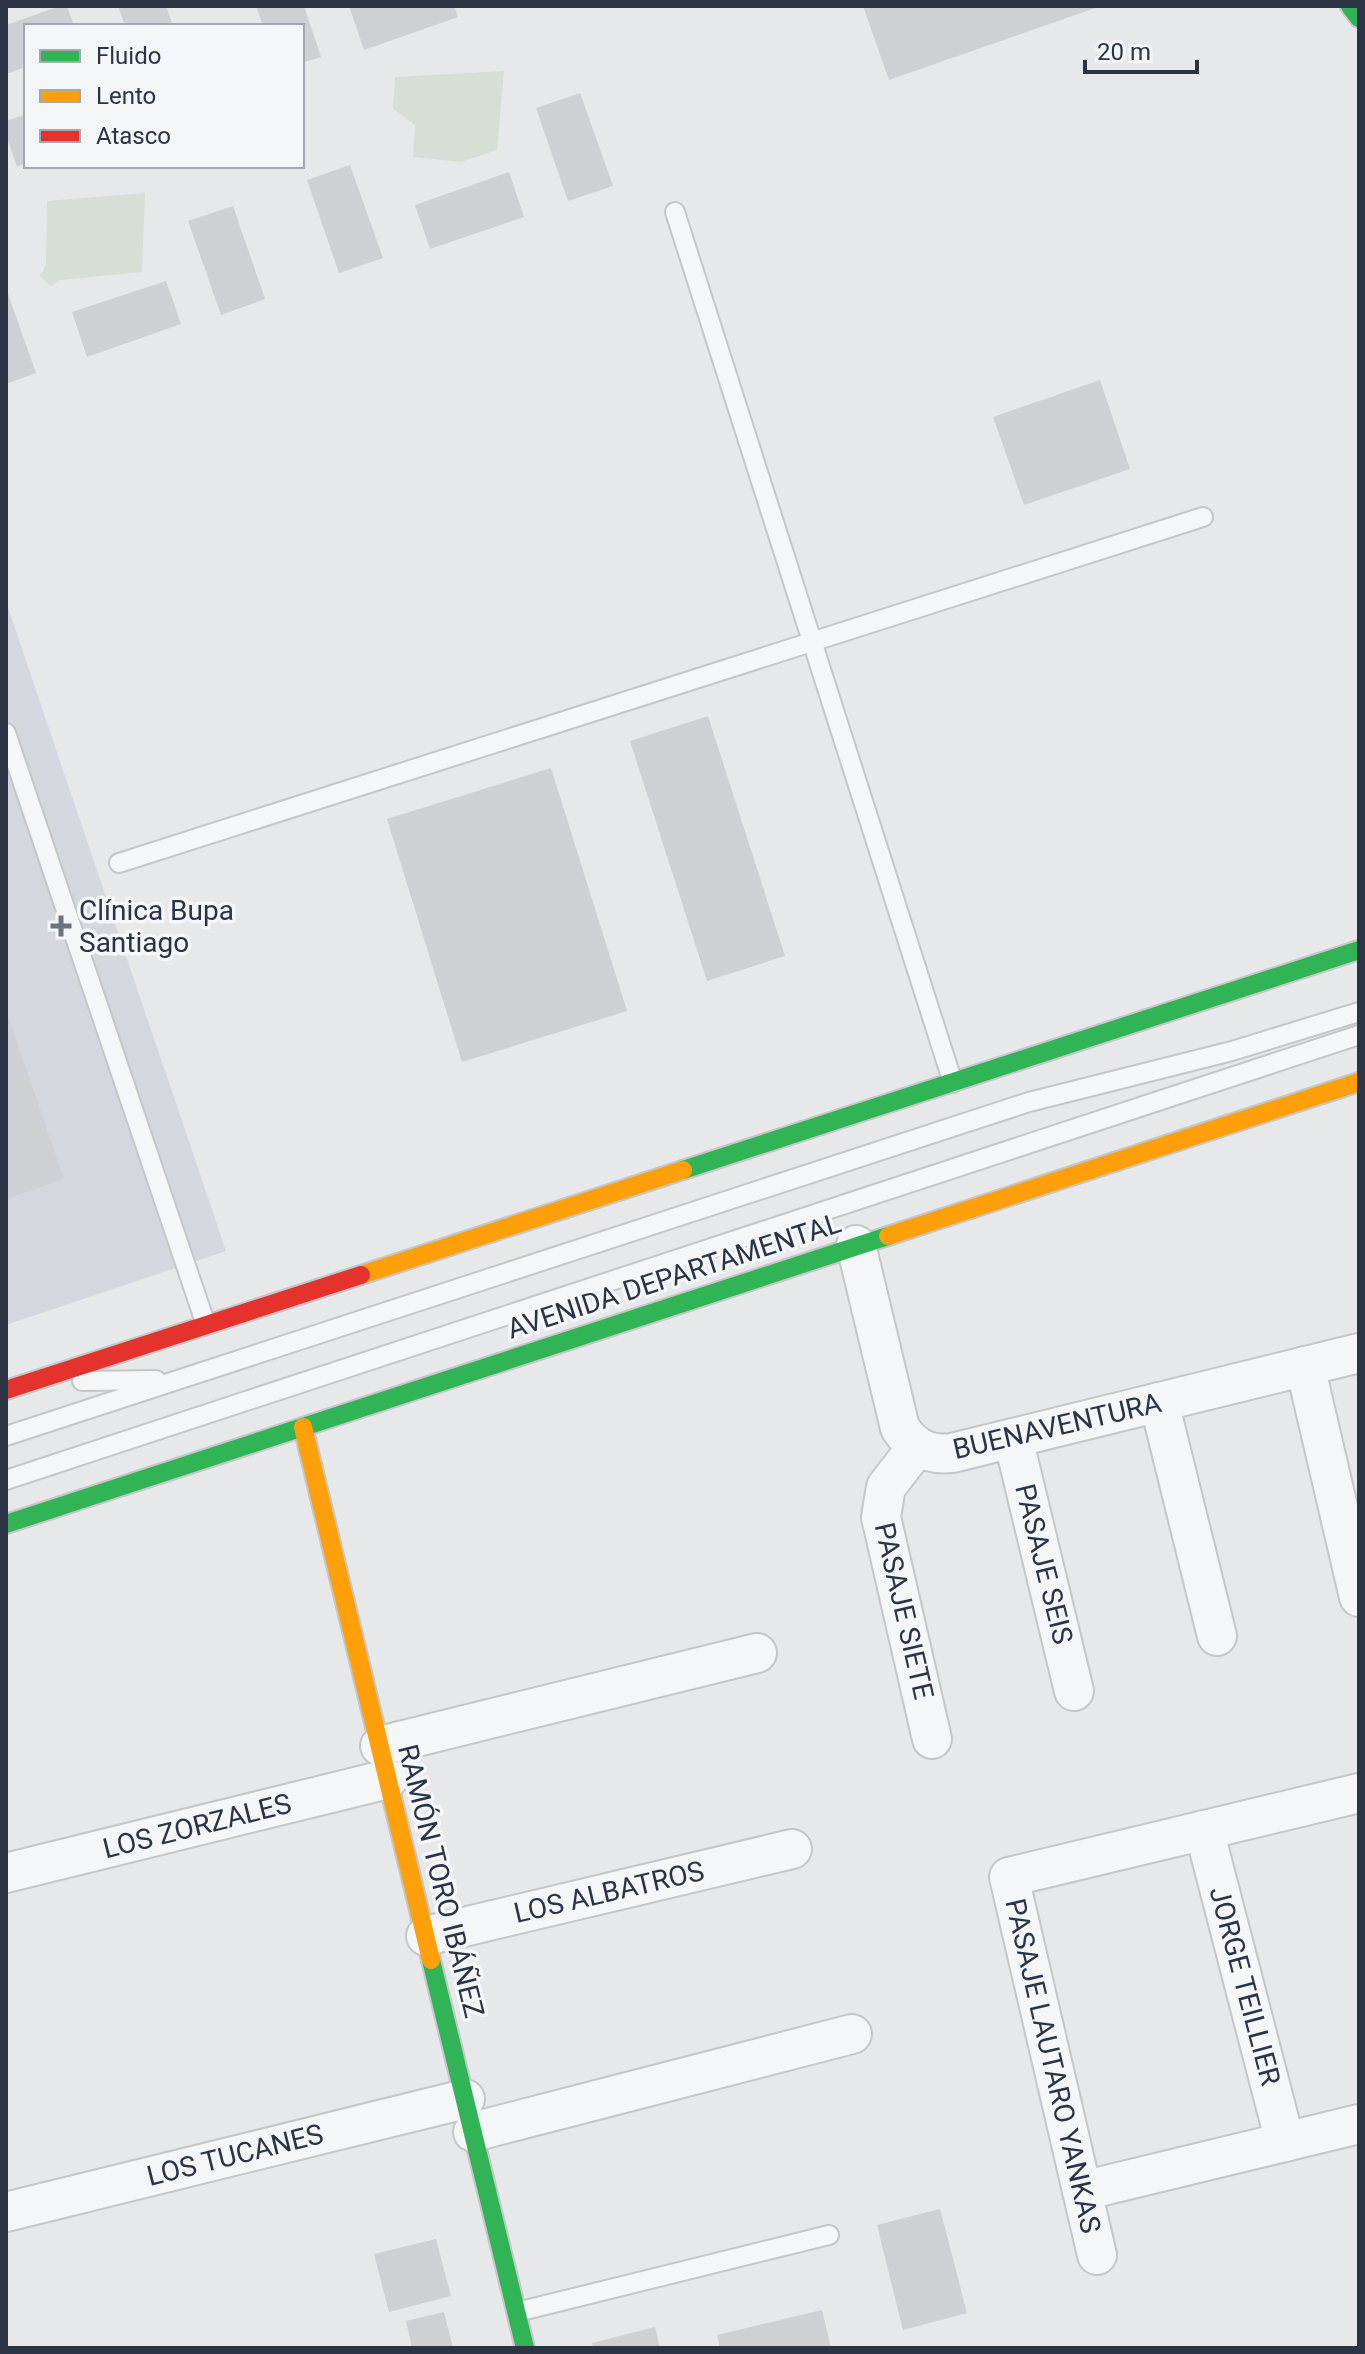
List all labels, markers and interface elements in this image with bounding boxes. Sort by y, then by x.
legend [24,24,304,168]
scale bar [1085,24,1197,74]
text: 20 m [1097,38,1151,66]
text: Fluido [96,42,161,70]
text: Lento [96,82,156,110]
text: Atasco [96,122,171,150]
place label: Clínica Bupa Santiago [79,894,234,959]
marker: Clínica Bupa Santiago [50,915,72,937]
street label: AVENIDA DEPARTAMENTAL [503,1206,845,1346]
street label: BUENAVENTURA [950,1386,1164,1466]
street label: PASAJE SEIS [1008,1480,1080,1648]
street label: PASAJE SIETE [868,1519,940,1703]
street label: RAMÓN TORO IBÁÑEZ [391,1741,491,2021]
street label: LOS ZORZALES [99,1787,295,1865]
street label: LOS ALBATROS [511,1854,707,1930]
street label: JORGE TEILLIER [1203,1883,1287,2089]
street label: PASAJE LAUTARO YANKAS [998,1895,1108,2237]
street label: LOS TUCANES [144,2117,326,2193]

